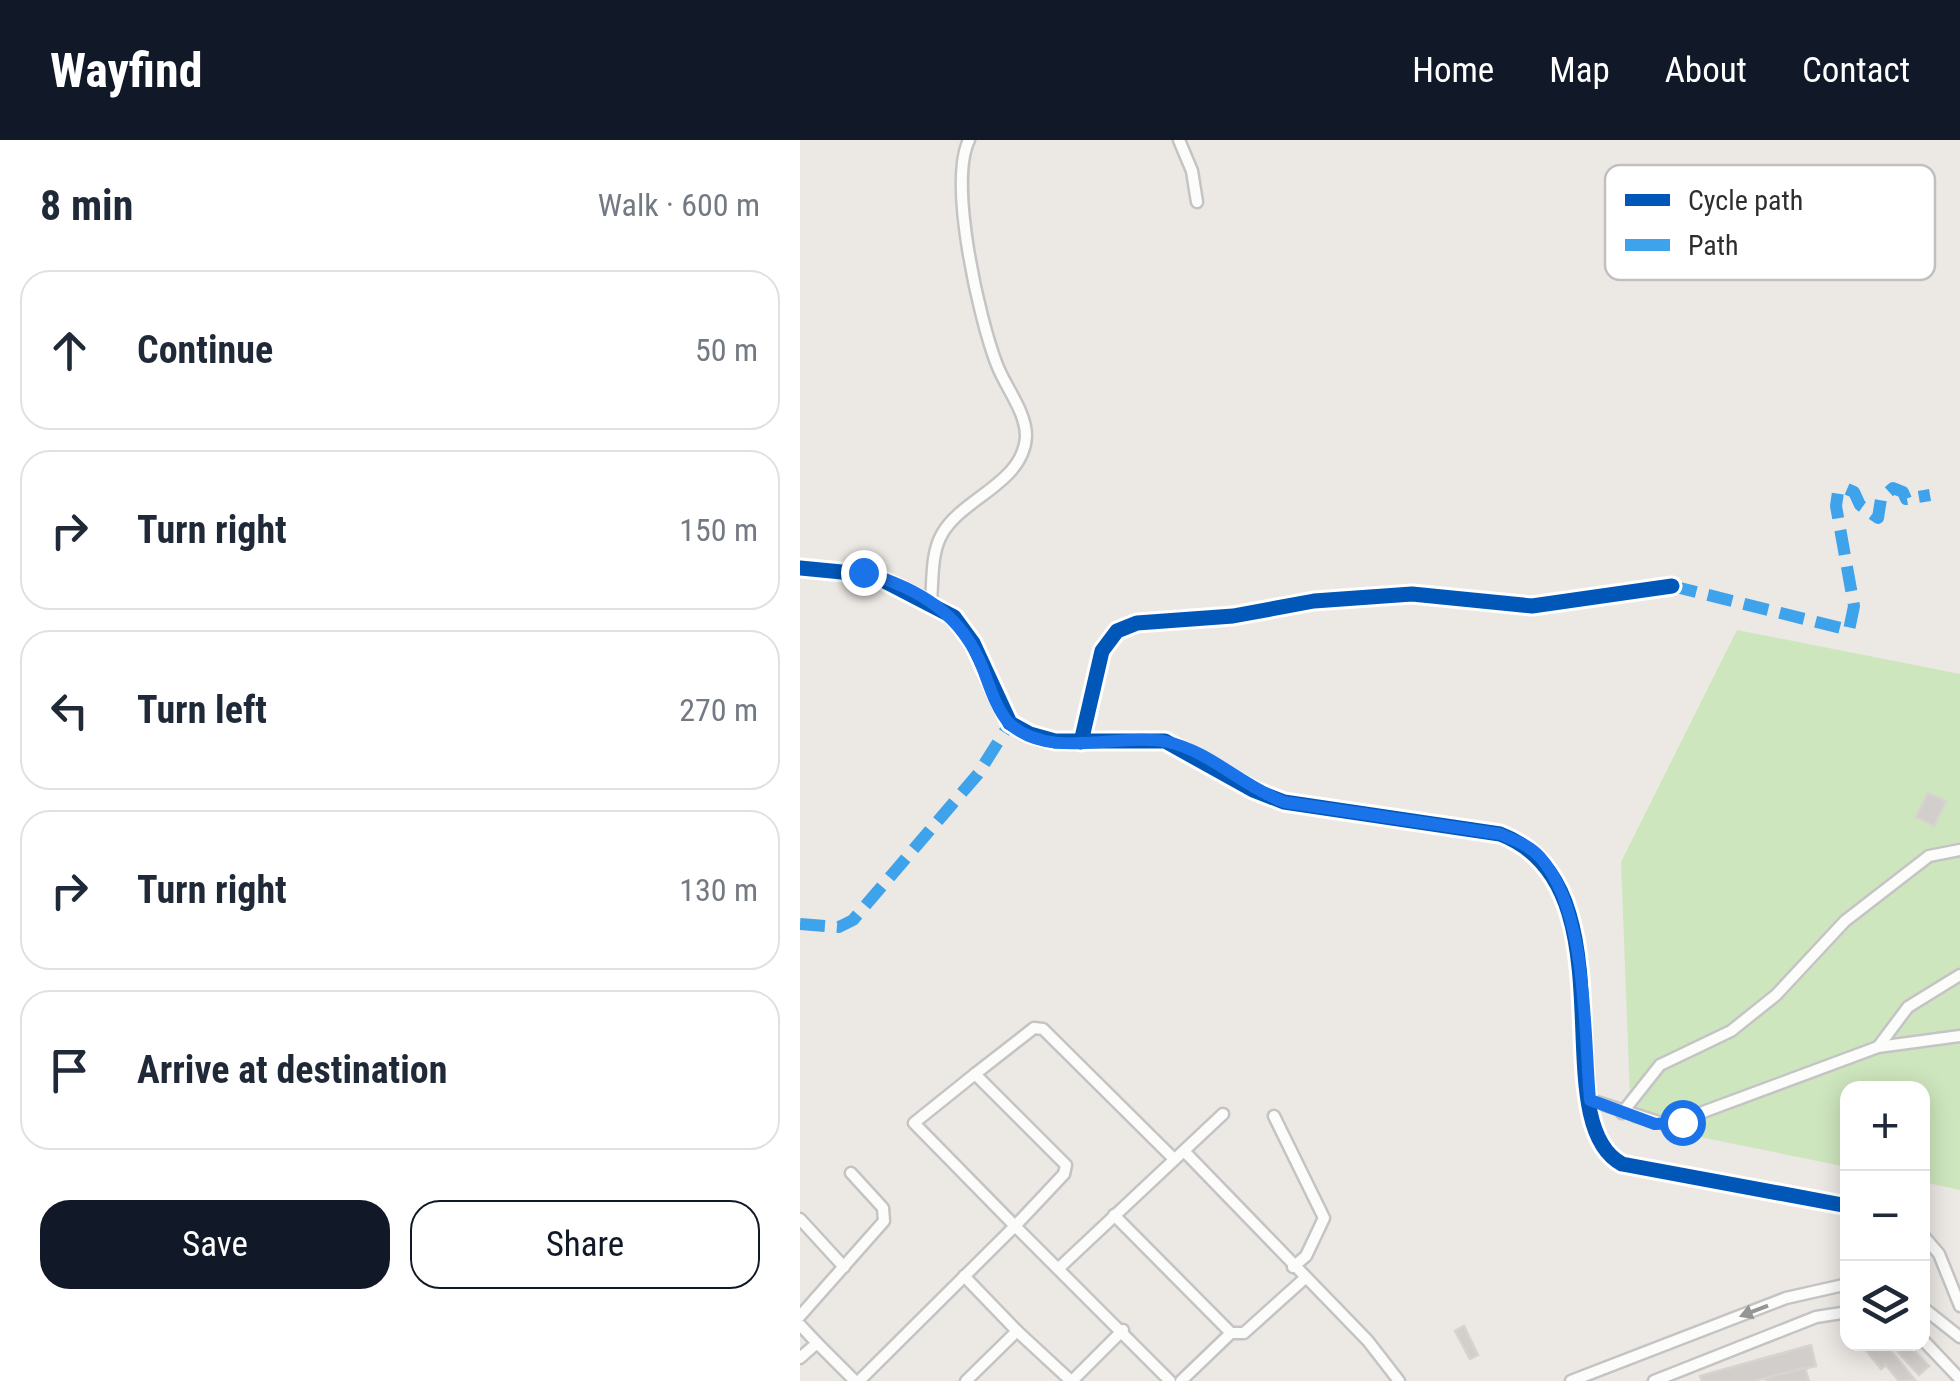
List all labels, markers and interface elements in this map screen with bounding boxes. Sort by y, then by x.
text: Wayfind [50,42,202,99]
text: Home [1412,50,1494,91]
text: Map [1549,50,1610,91]
text: About [1665,50,1747,91]
text: Contact [1802,50,1910,91]
legend [1605,165,1935,280]
text: 8 min [40,181,133,230]
text: Cycle path [1688,184,1803,217]
text: Walk · 600 m [598,186,760,224]
text: Path [1688,229,1739,262]
icon: ahead [42,323,97,378]
text: Continue [137,328,273,372]
text: 50 m [695,331,758,369]
icon: right [42,503,97,558]
text: Turn right [137,508,287,552]
text: 150 m [679,511,758,549]
route end [841,550,887,596]
icon: left [42,683,97,738]
text: Turn left [137,688,267,732]
text: 270 m [679,691,758,729]
icon: right [42,863,97,918]
text: Turn right [137,868,287,912]
text: 130 m [679,871,758,909]
icon: arrive [42,1043,97,1098]
text: Arrive at destination [137,1048,447,1092]
map controls [1840,1081,1930,1351]
button: + [1840,1081,1930,1171]
route start [1660,1100,1706,1146]
button: − [1840,1171,1930,1261]
button: Save [40,1200,390,1289]
button: Share [410,1200,760,1289]
button: layers [1840,1261,1930,1351]
one-way arrow [1739,1303,1769,1319]

